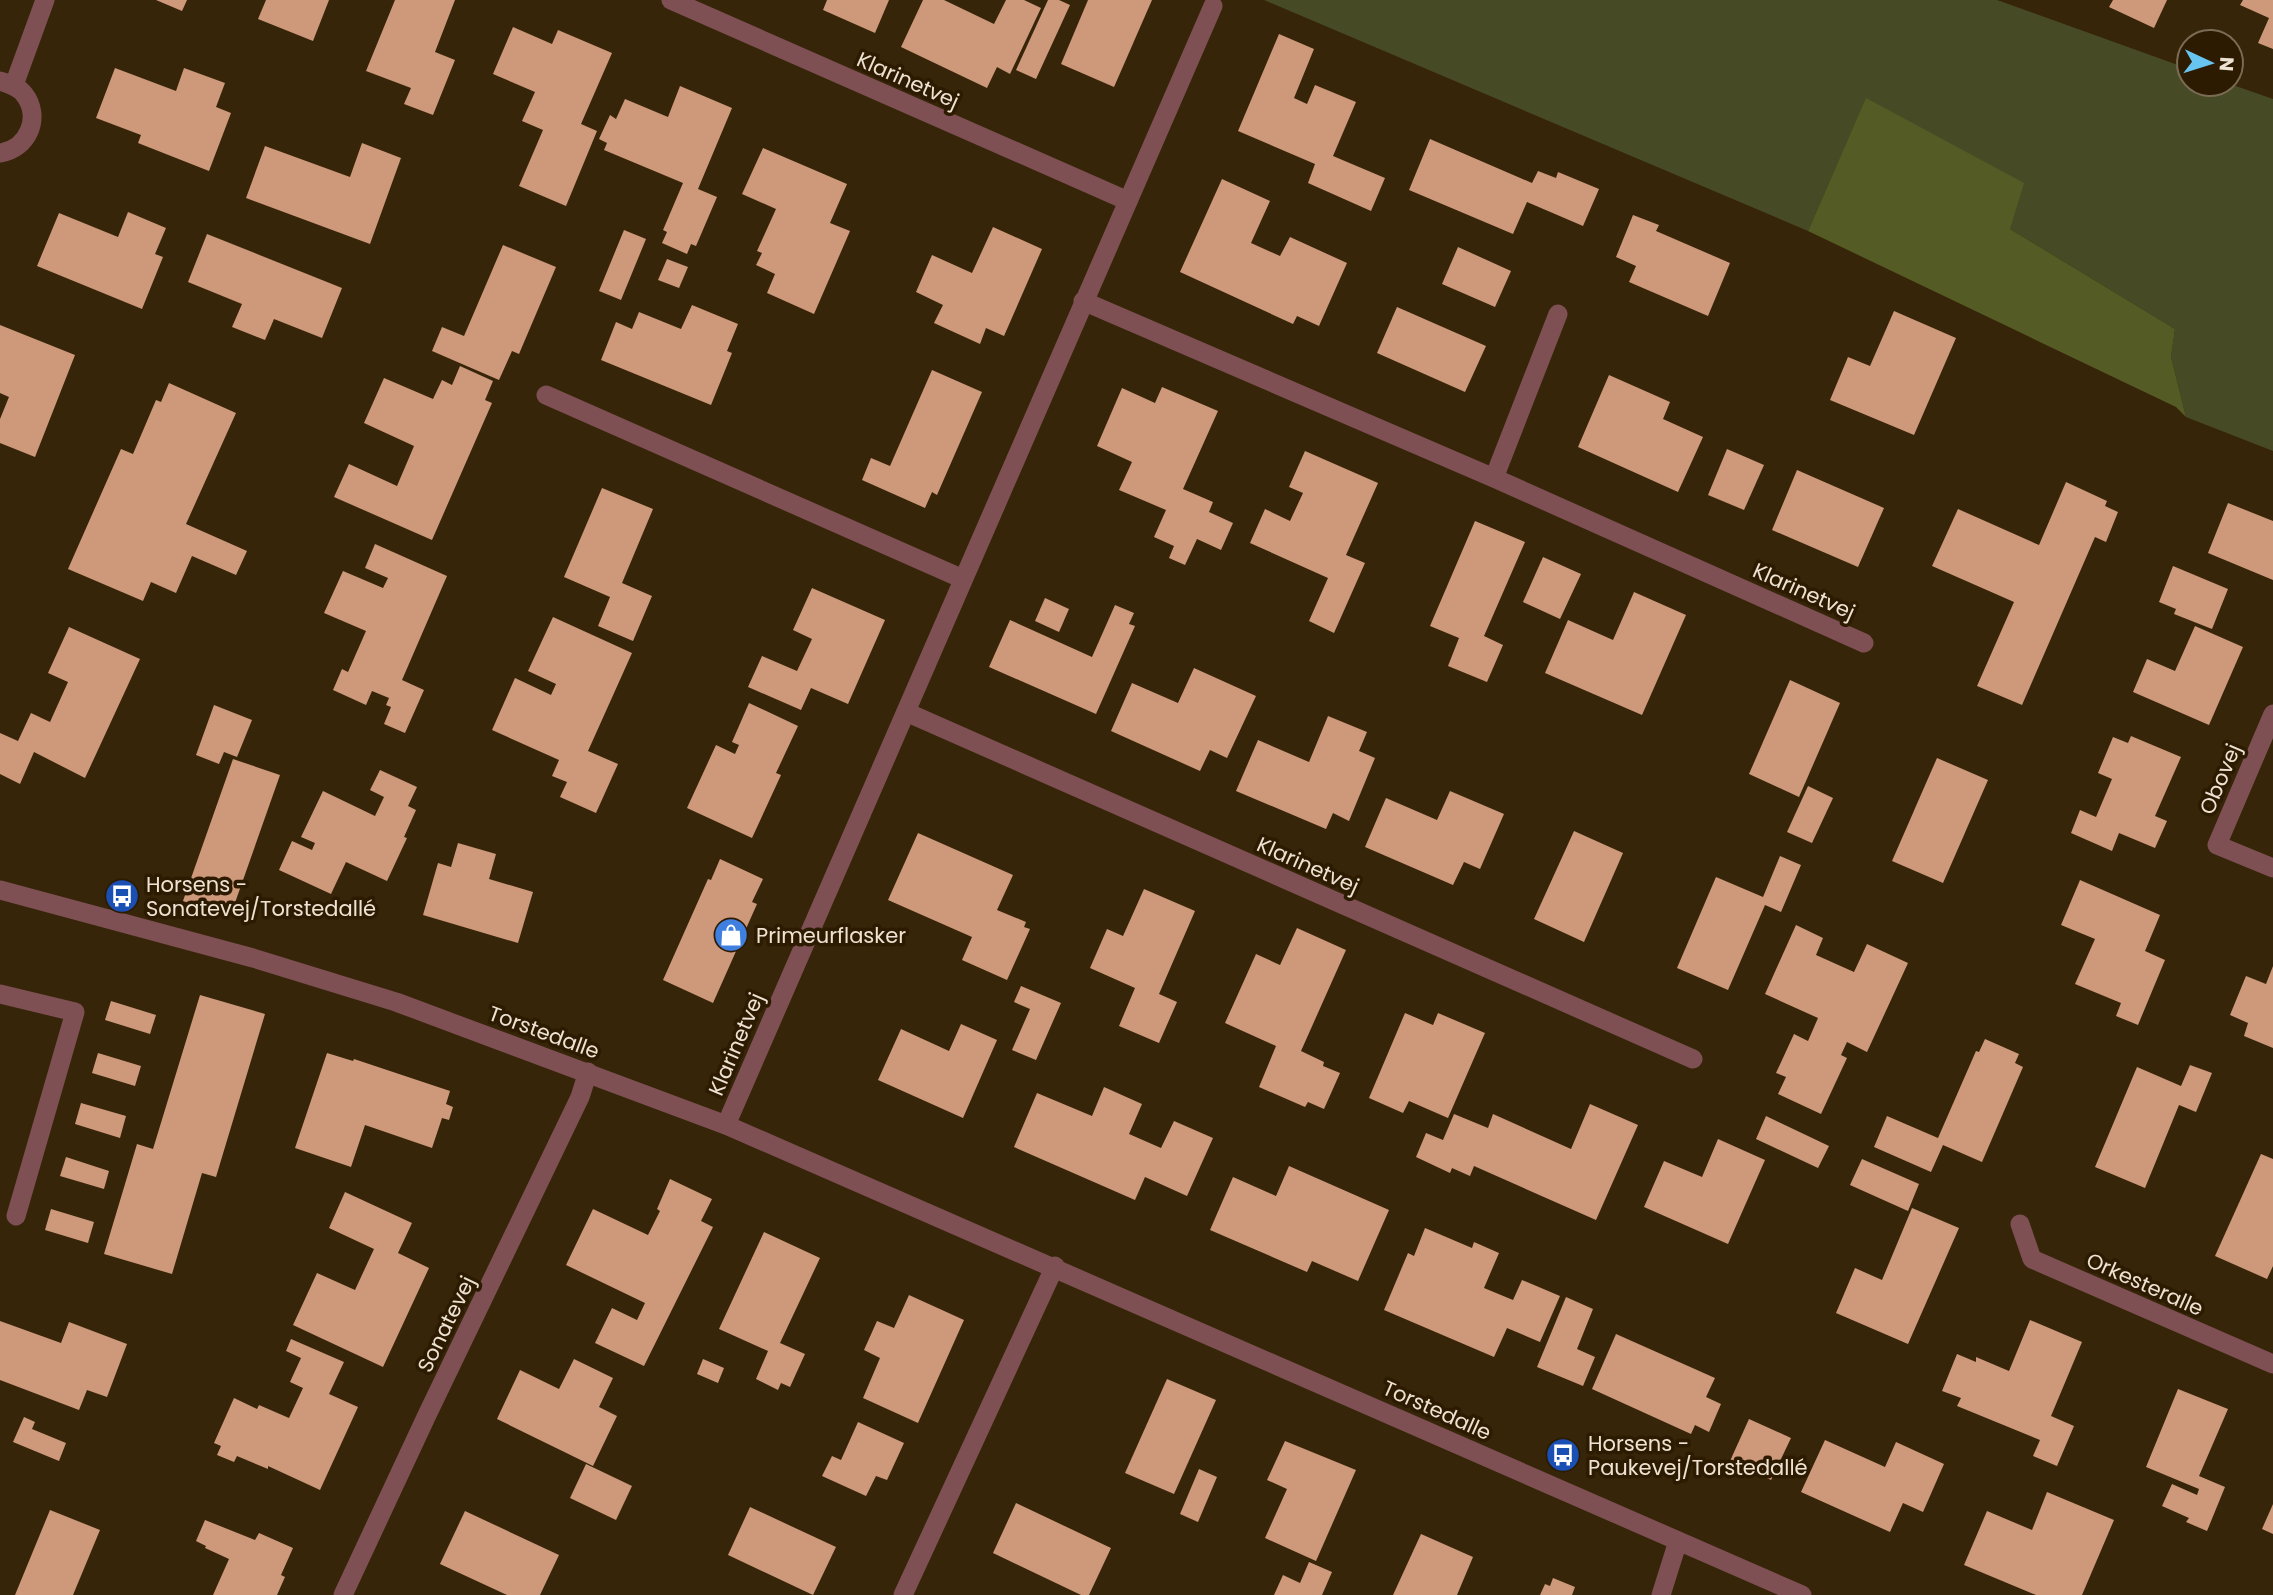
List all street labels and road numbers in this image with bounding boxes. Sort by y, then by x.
street label: Klarinetvej [852,45,964,115]
street label: Klarinetvej [1748,556,1860,626]
street label: Obovej [2192,739,2248,819]
street label: Klarinetvej [1252,830,1364,900]
street label: Klarinetvej [701,988,771,1100]
street label: Torstedalle [485,999,603,1065]
street label: Orkesteralle [2082,1245,2208,1323]
street label: Sonatevej [410,1271,482,1377]
street label: Torstedalle [1378,1373,1496,1447]

